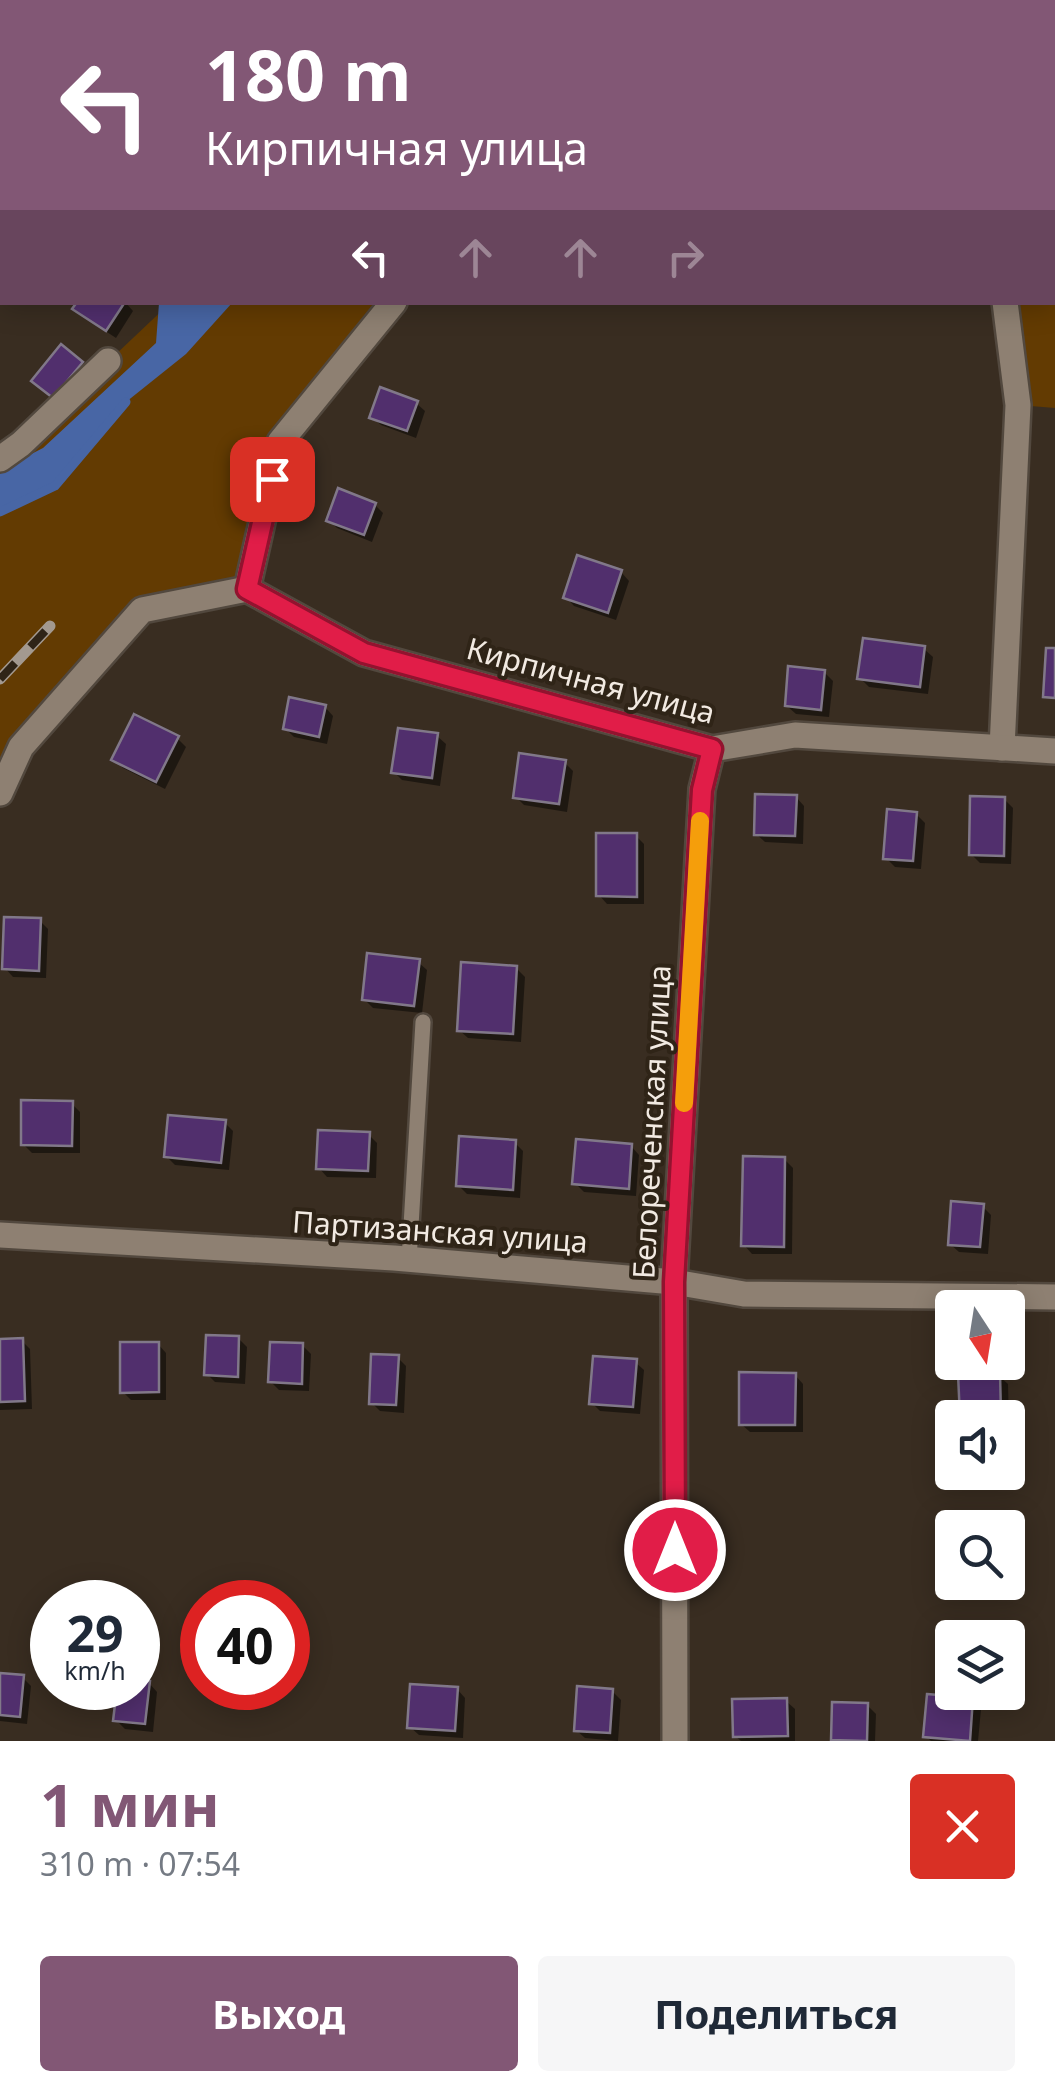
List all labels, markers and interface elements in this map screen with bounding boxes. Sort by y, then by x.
text: 180 m [205,26,412,122]
icon: left [40,40,170,170]
text: Кирпичная улица [205,117,588,178]
icon: left [343,230,398,285]
icon: ahead [448,230,503,285]
icon: ahead [553,230,608,285]
icon: right [658,230,713,285]
pin [230,437,315,522]
icon: arrive [245,452,300,507]
street label: Кирпичная улица [462,627,720,733]
street label: Белореченская улица [622,964,680,1280]
street label: Партизанская улица [291,1200,589,1262]
north arrow [935,1290,1025,1380]
map controls [935,1290,1025,1710]
button: sound [935,1400,1025,1490]
position arrow [623,1498,727,1602]
button: search [935,1510,1025,1600]
speed limit sign: 40 [180,1580,310,1710]
text: 29 [66,1599,124,1667]
button: layers [935,1620,1025,1710]
text: km/h [64,1653,126,1687]
text: 1 мин [40,1763,220,1845]
button: close [910,1774,1015,1879]
text: 310 m · 07:54 [40,1842,240,1885]
button: Выход [40,1956,518,2071]
button: Поделиться [538,1956,1015,2071]

